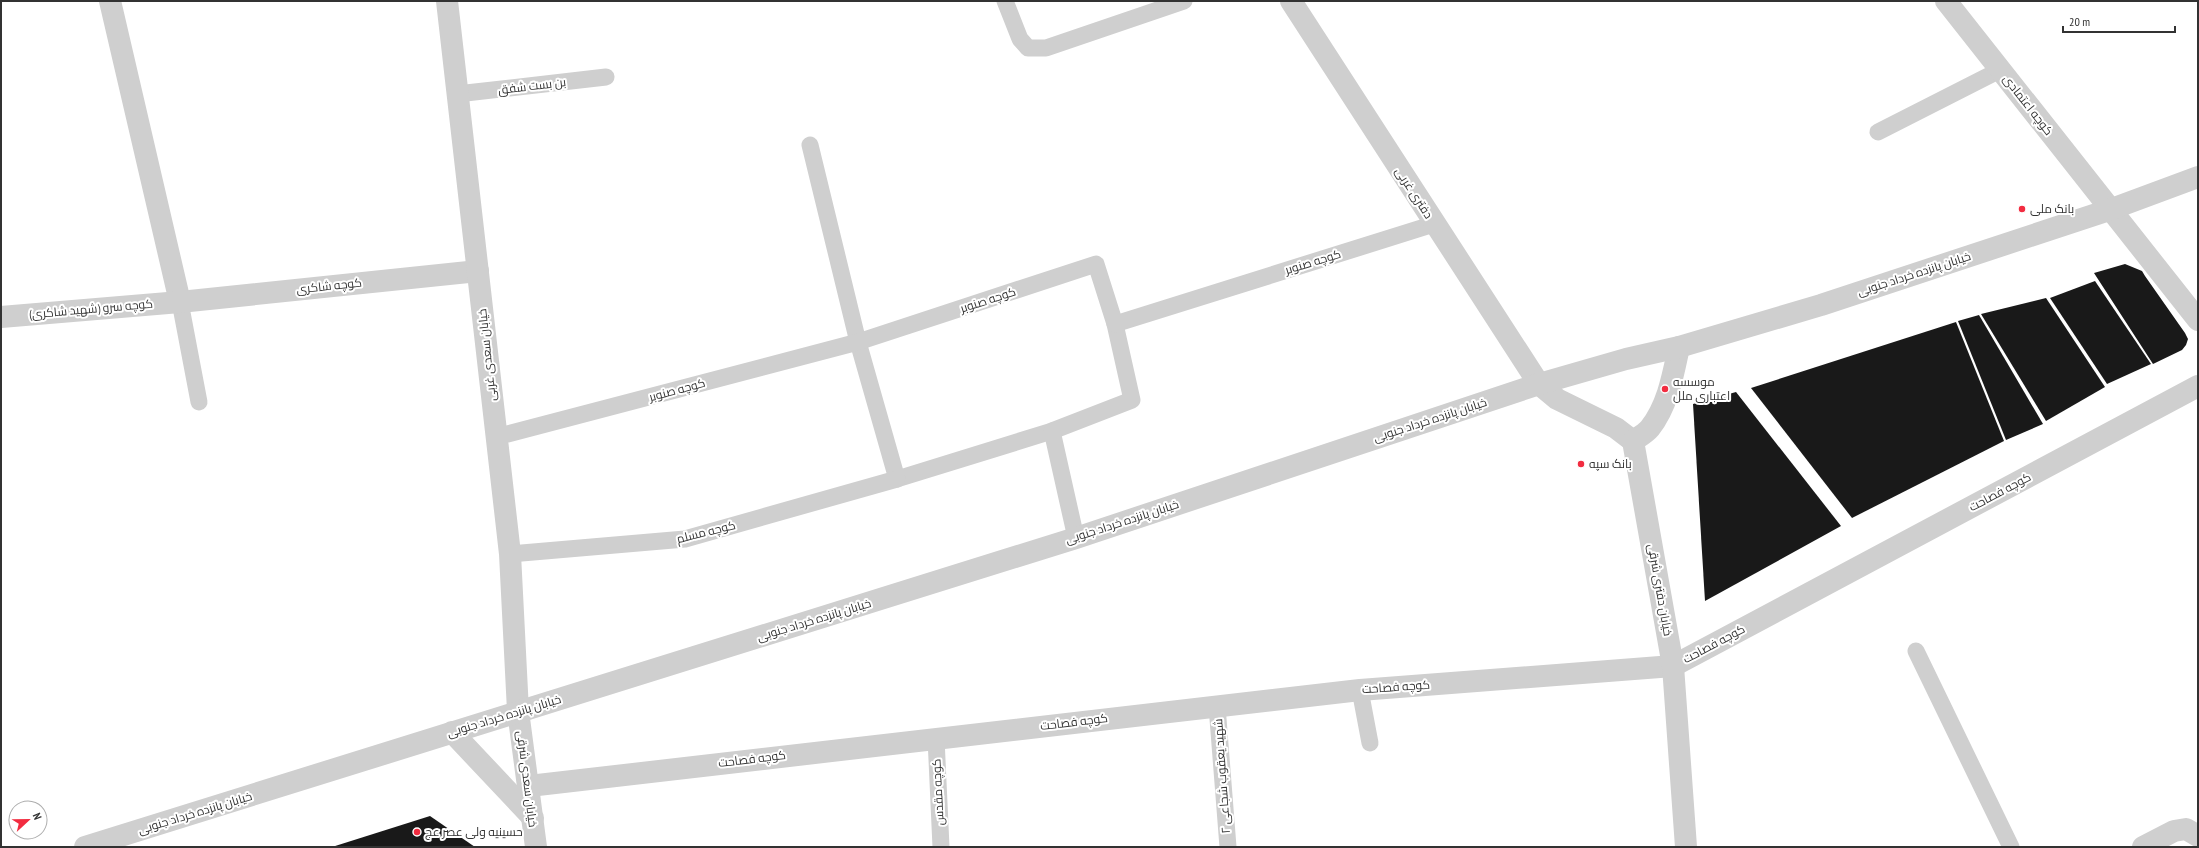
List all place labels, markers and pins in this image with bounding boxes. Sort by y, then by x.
place label: بانک ملی [2030,201,2074,216]
marker: بانک ملی [2017,204,2027,214]
place label: موسسه اعتباری ملل [1673,374,1730,403]
marker: موسسه اعتباری ملل [1660,384,1670,394]
place label: بانک سپه [1589,456,1632,472]
marker: بانک سپه [1576,459,1586,469]
place label: حسینیه ولی عصر عج [425,824,523,840]
marker: حسینیه ولی عصر عج [412,827,422,837]

